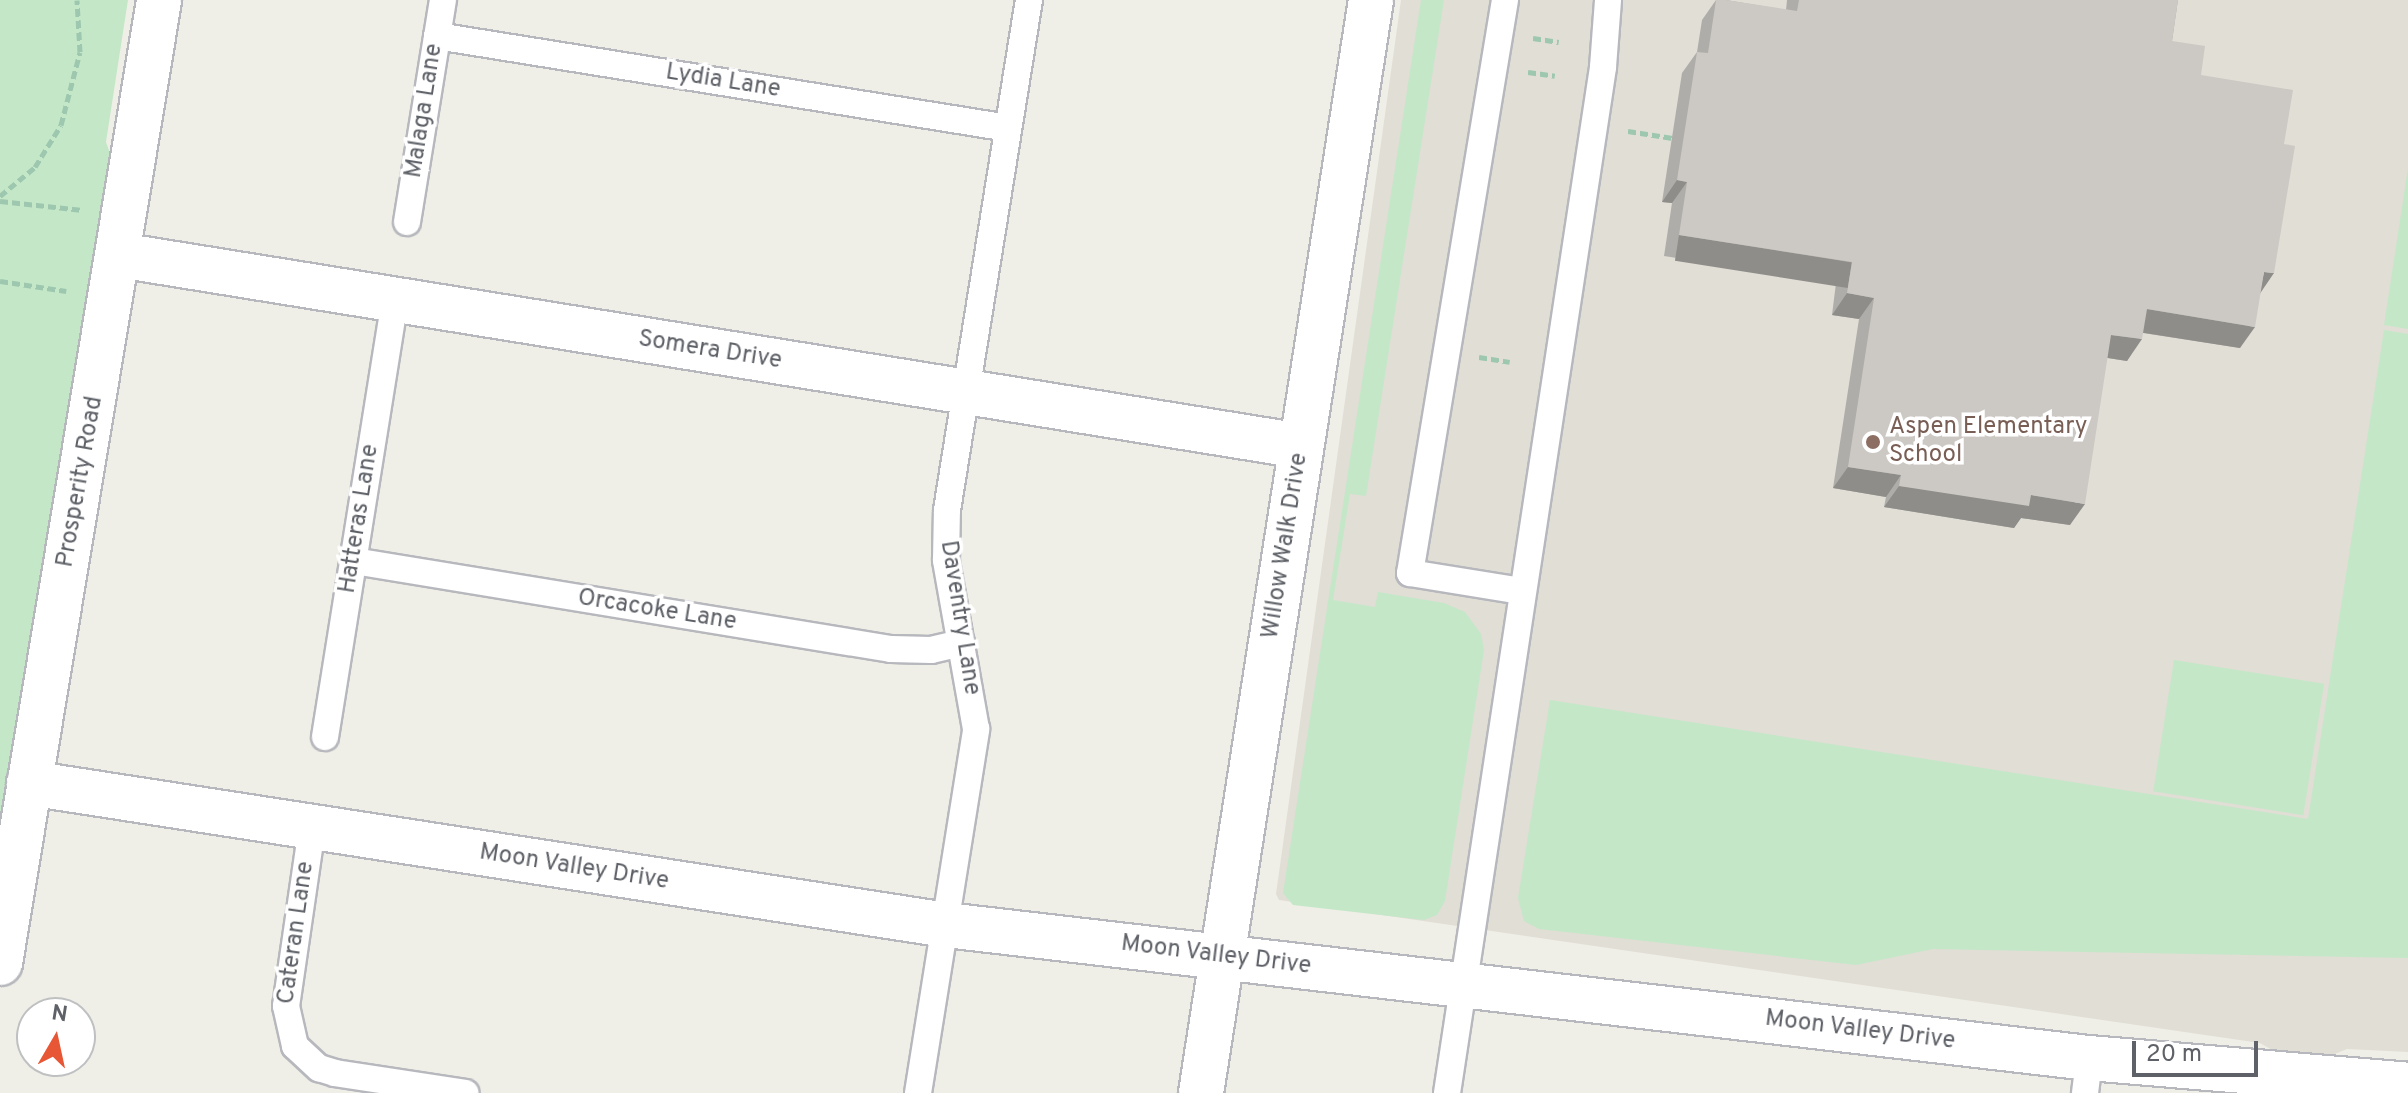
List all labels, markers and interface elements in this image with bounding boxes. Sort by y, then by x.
street label: Malaga Lane [400,42,450,180]
street label: Lydia Lane [663,59,783,105]
street label: Somera Drive [636,325,784,377]
street label: Prosperity Road [52,394,110,570]
place label: Aspen Elementary School [1889,414,2088,470]
marker: Aspen Elementary School [1864,433,1882,451]
street label: Hatteras Lane [334,442,386,596]
street label: Willow Walk Drive [1257,451,1315,641]
street label: Daventry Lane [933,539,985,697]
street label: Orcacoke Lane [576,584,738,638]
street label: Moon Valley Drive [477,839,671,897]
street label: Cateran Lane [273,860,321,1006]
street label: Moon Valley Drive [1119,930,1313,982]
north arrow [16,997,96,1077]
text: N [50,1000,69,1029]
street label: Moon Valley Drive [1763,1005,1957,1057]
scale bar [2136,1025,2262,1075]
text: 20 m [2146,1040,2202,1070]

